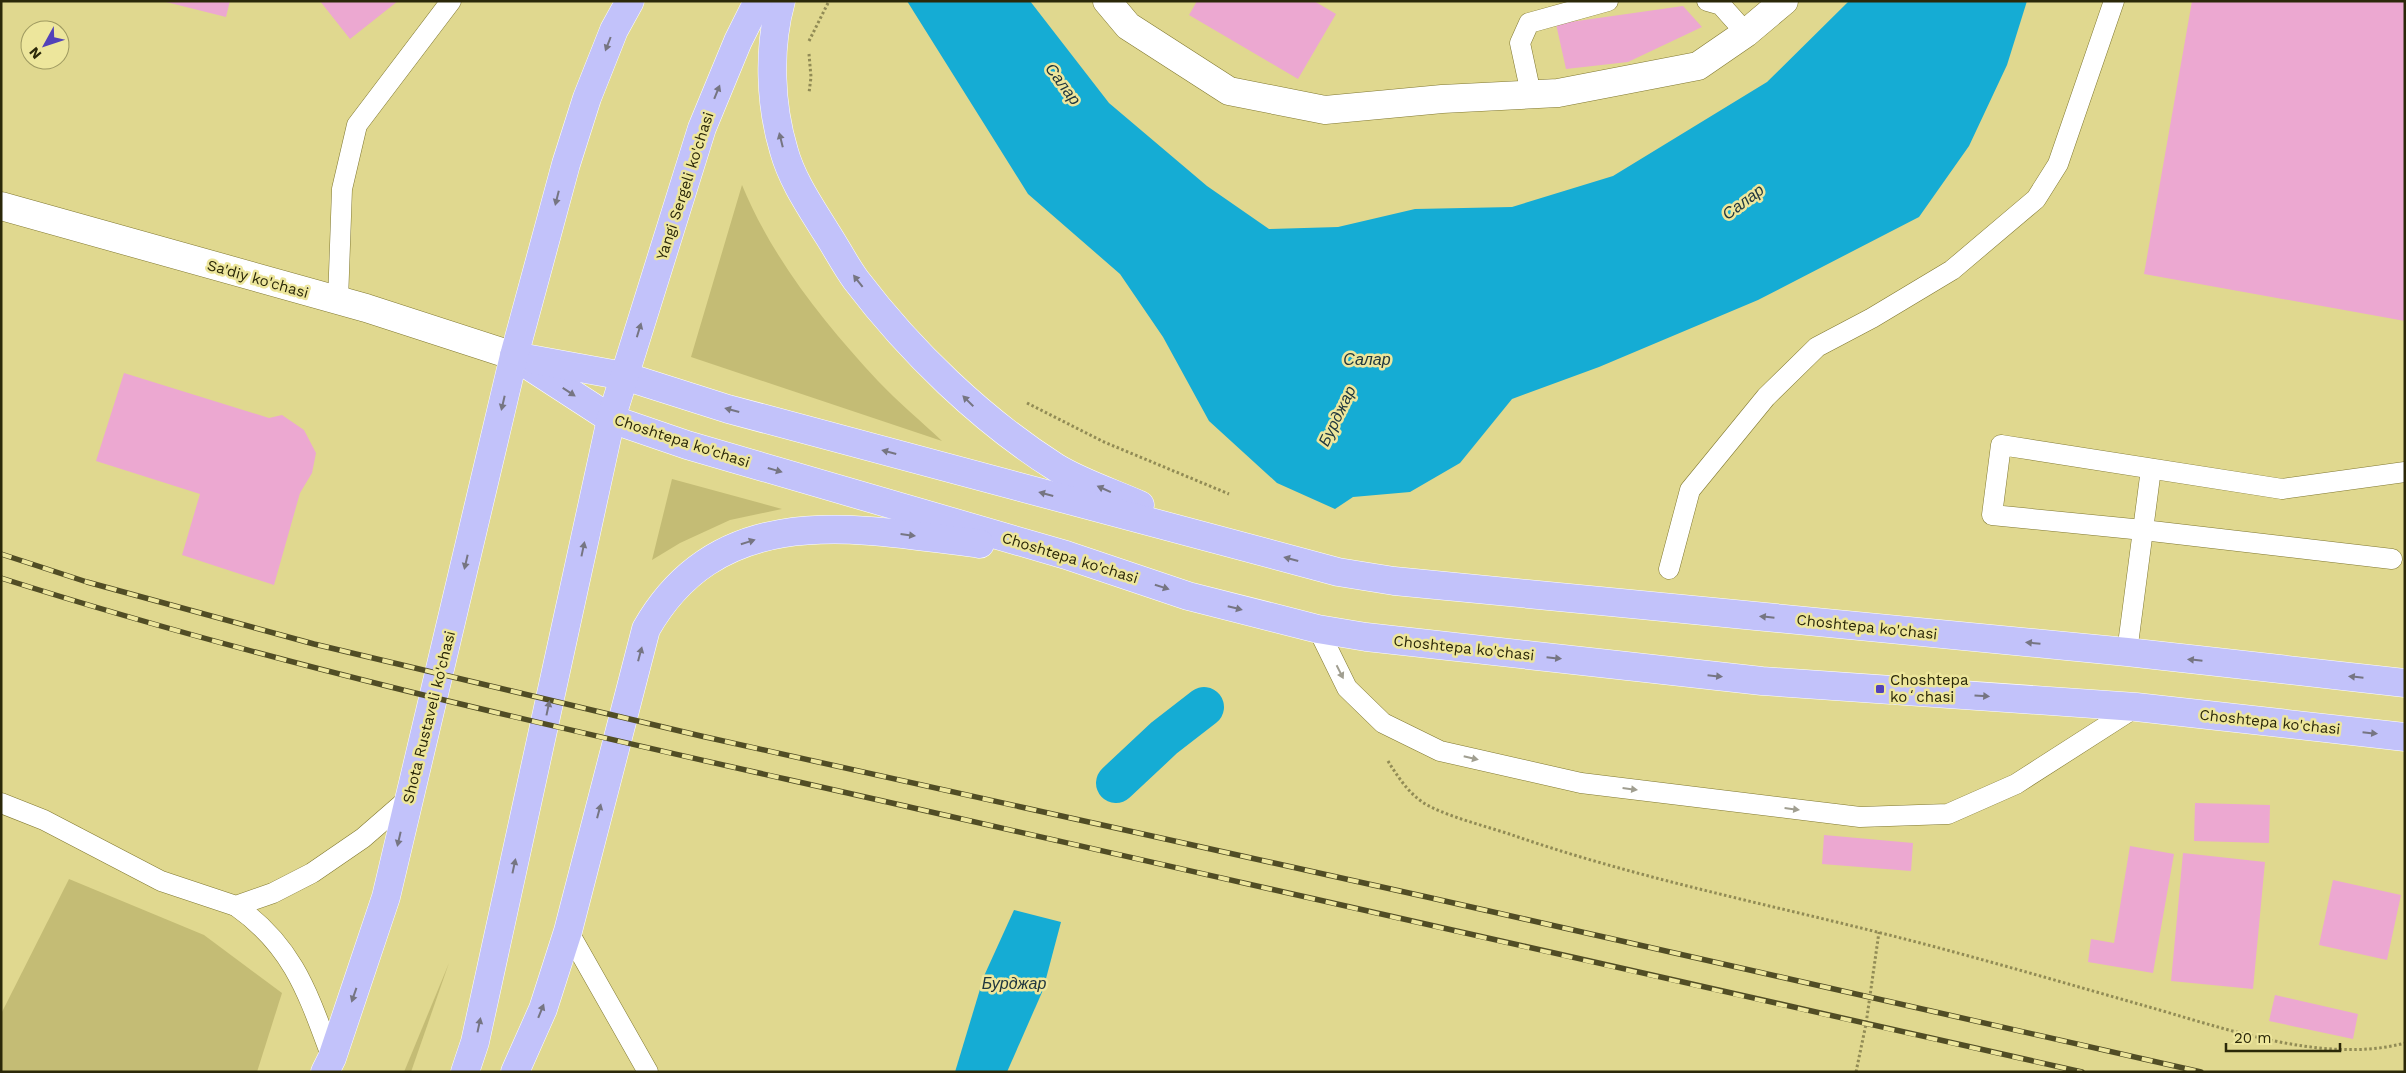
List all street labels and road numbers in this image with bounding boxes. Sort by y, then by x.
street label: Yangi Sergeli ko'chasi [653,110,717,262]
street label: Sa'diy ko'chasi [205,256,311,302]
street label: Choshtepa ko'chasi [612,411,752,471]
street label: Choshtepa ko'chasi [1000,529,1140,587]
street label: Choshtepa ko'chasi [1796,611,1938,643]
street label: Shota Rustaveli ko'chasi [399,629,459,805]
street label: Choshtepa ko'chasi [1393,632,1535,664]
street label: Choshtepa ko'chasi [2199,706,2341,738]

